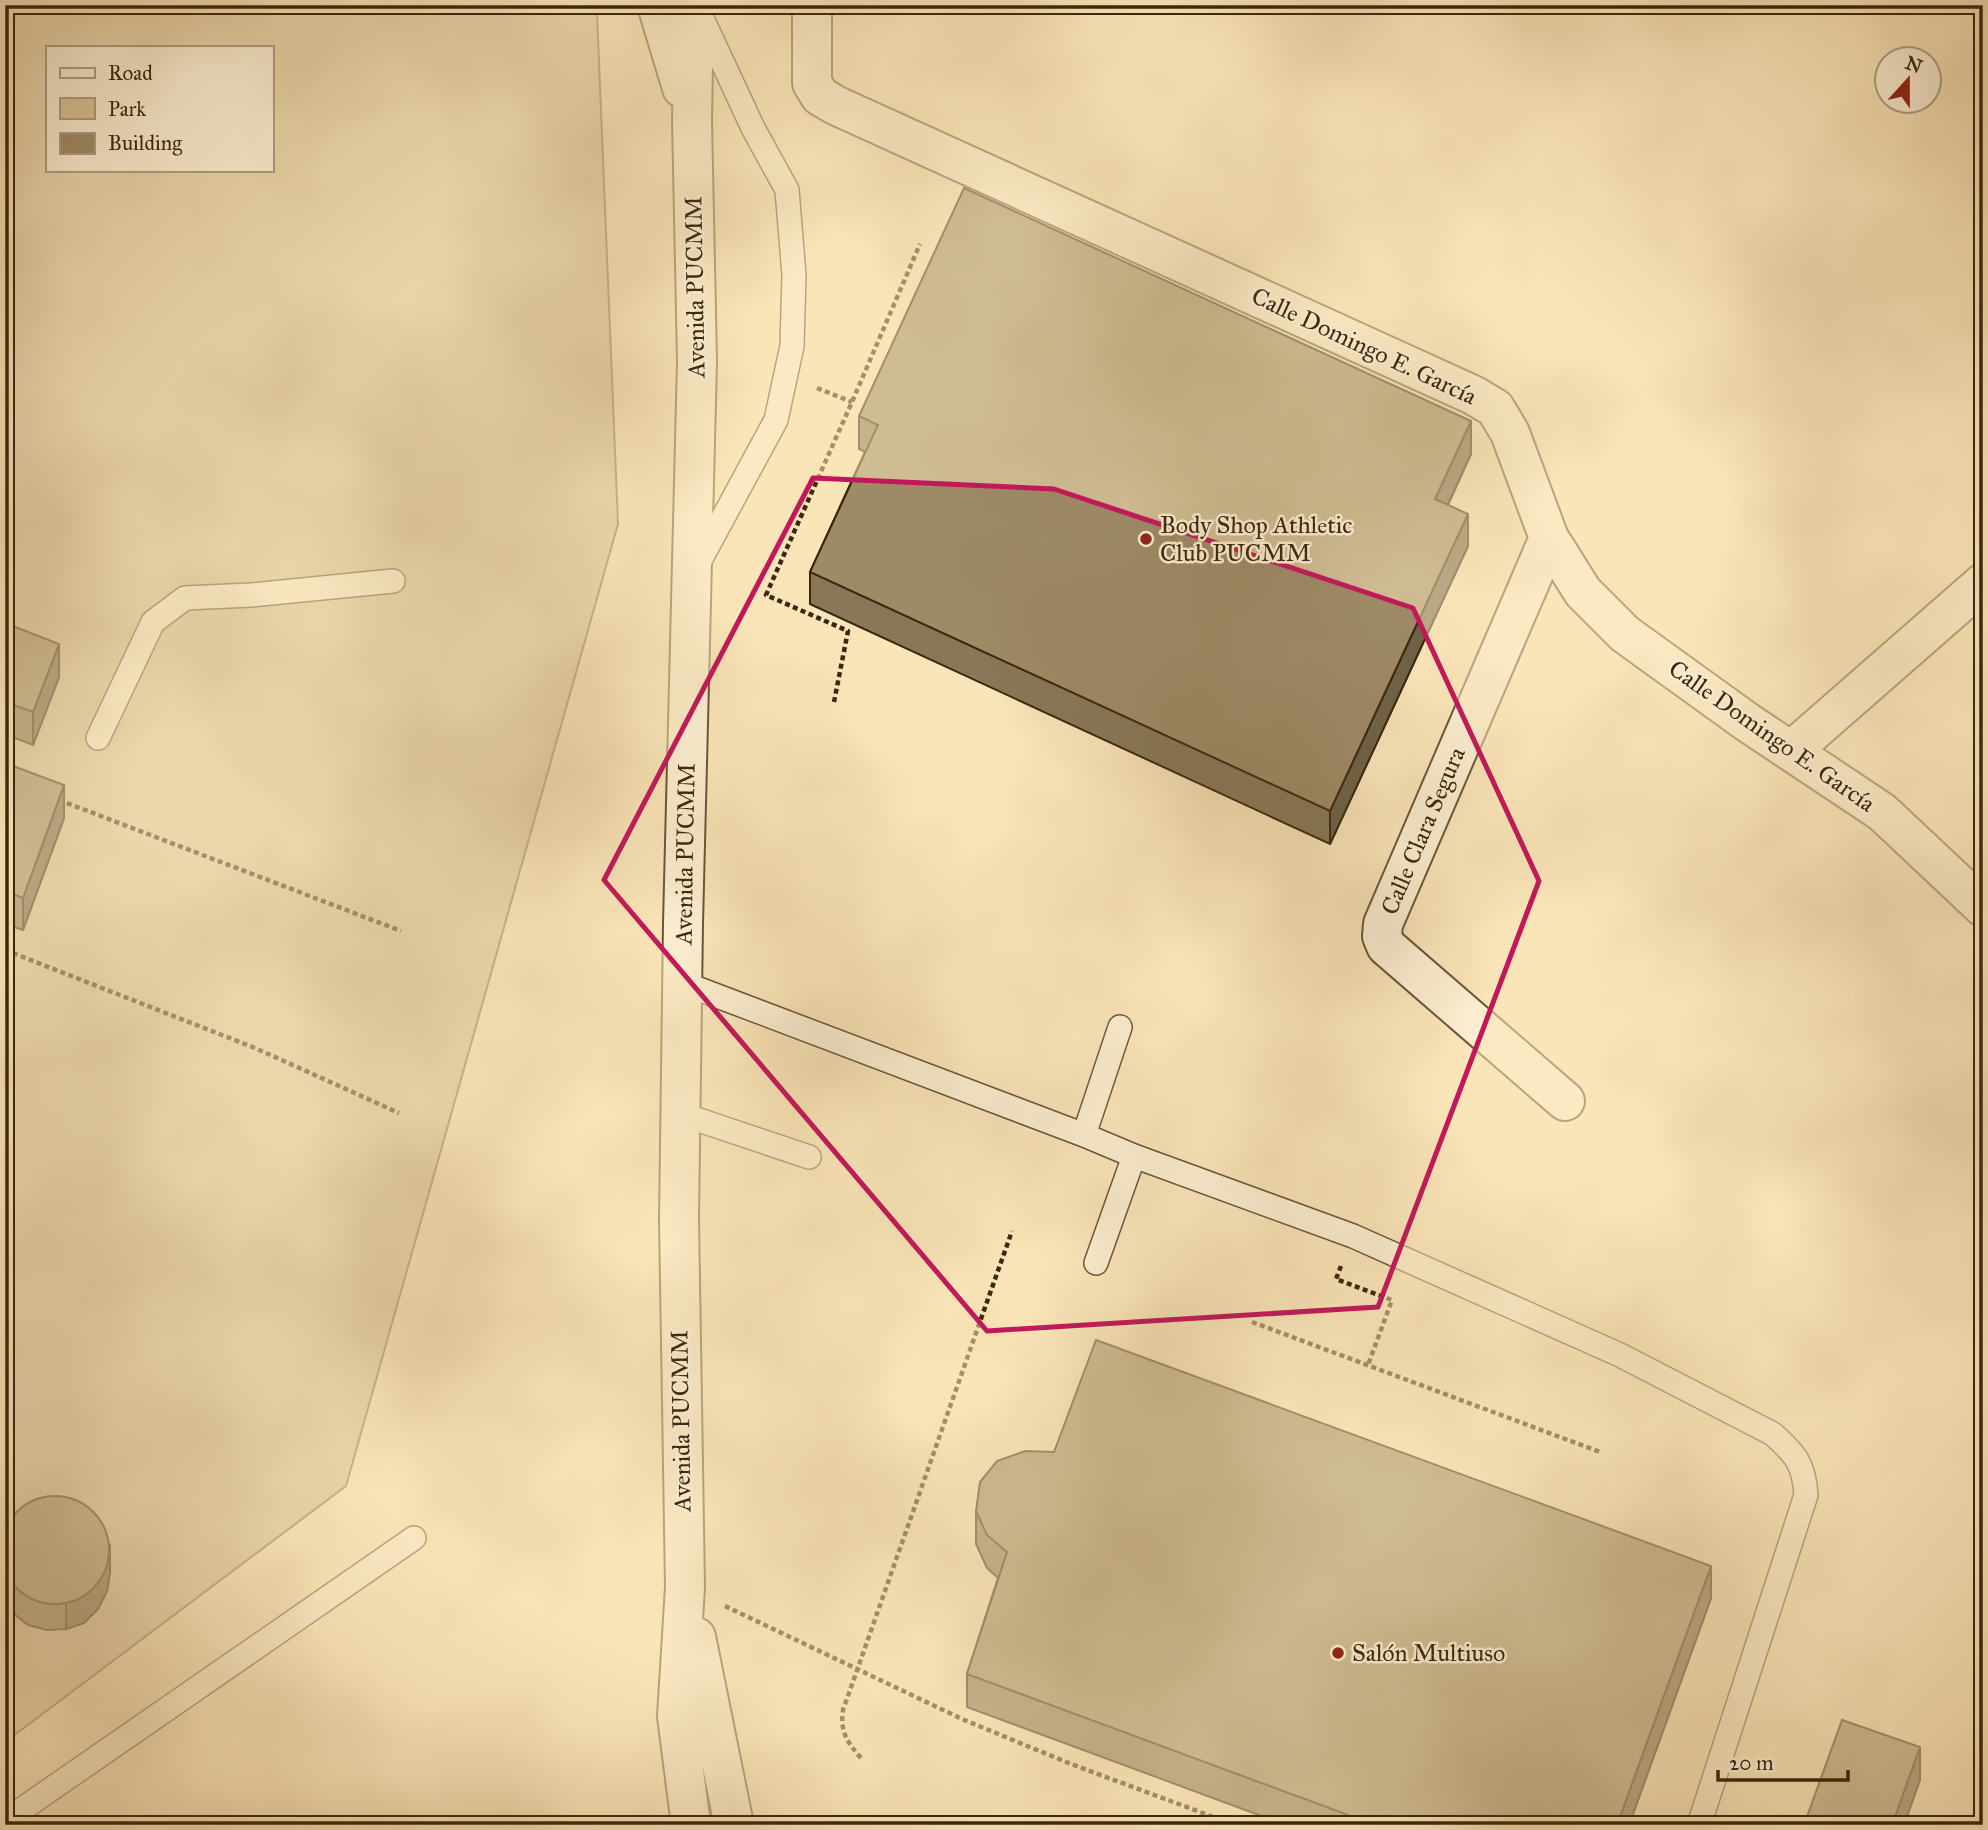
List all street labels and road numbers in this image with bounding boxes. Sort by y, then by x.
street label: Avenida PUCMM [678,196,712,379]
street label: Calle Domingo E. García [1247,281,1482,412]
street label: Calle Domingo E. García [1663,653,1882,819]
street label: Calle Clara Segura [1374,742,1472,919]
street label: Avenida PUCMM [668,763,702,946]
street label: Avenida PUCMM [664,1330,698,1513]

